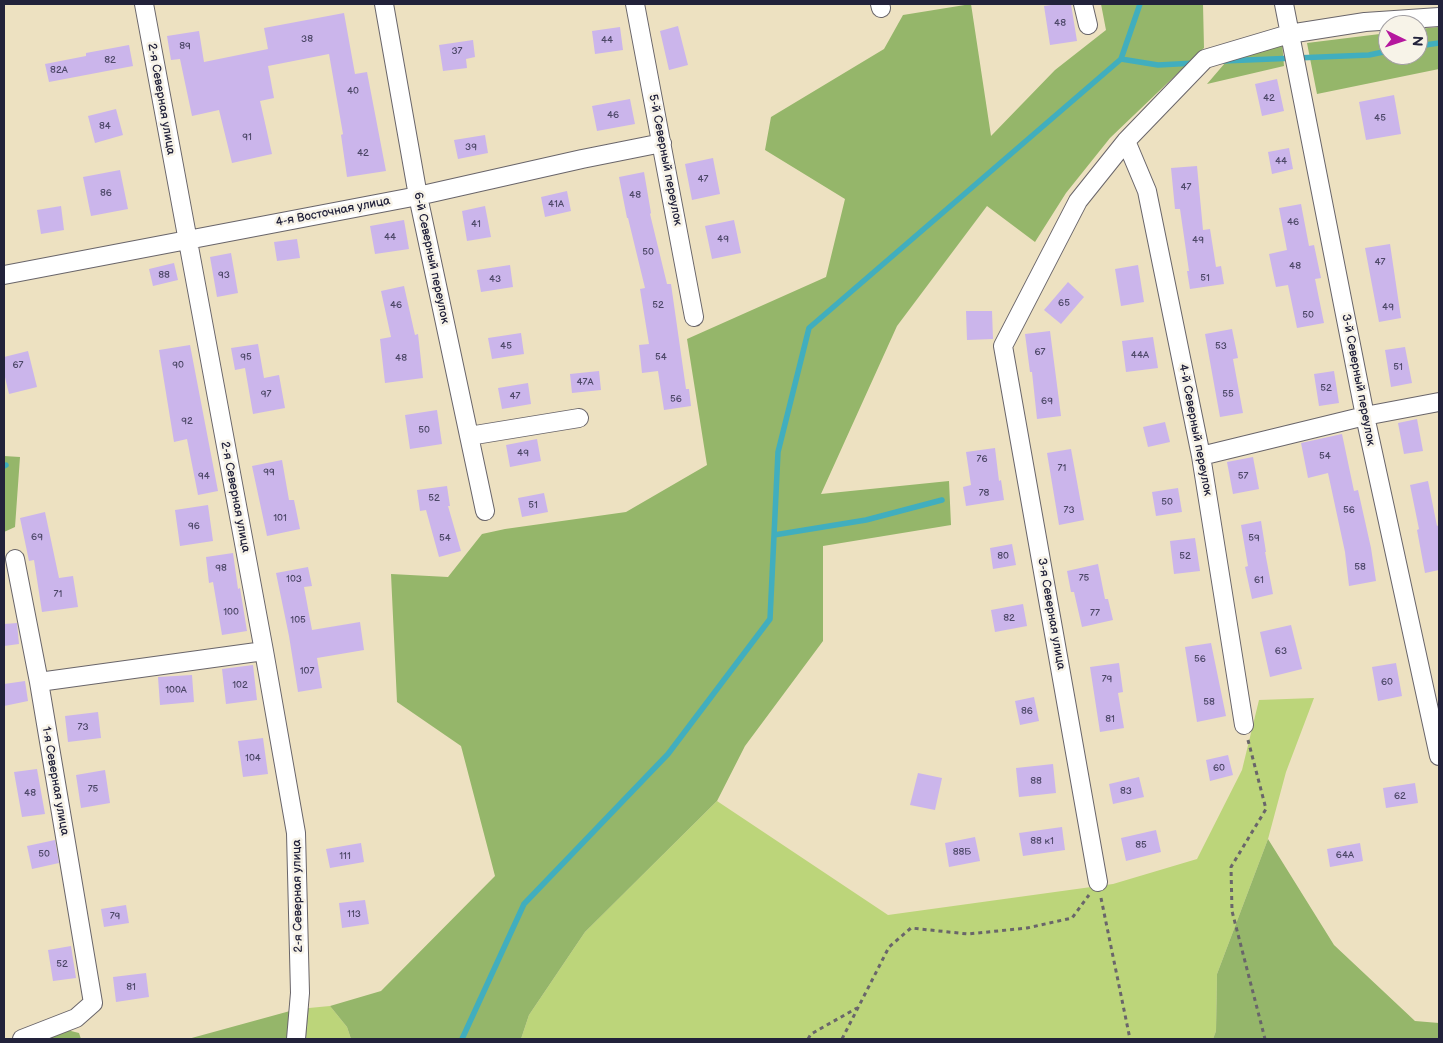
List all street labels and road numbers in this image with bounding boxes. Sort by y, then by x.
street label: 2-я Северная улица [144,42,178,156]
street label: 5-й Северный переулок [645,93,685,227]
street label: 6-й Северный переулок [410,191,452,325]
street label: 4-я Восточная улица [275,194,391,230]
street label: 3-й Северный переулок [1338,313,1378,447]
street label: 4-й Северный переулок [1175,363,1215,497]
street label: 2-я Северная улица [217,440,253,554]
street label: 3-я Северная улица [1034,557,1068,671]
street label: 1-я Северная улица [38,725,72,837]
street label: 2-я Северная улица [290,839,306,953]

